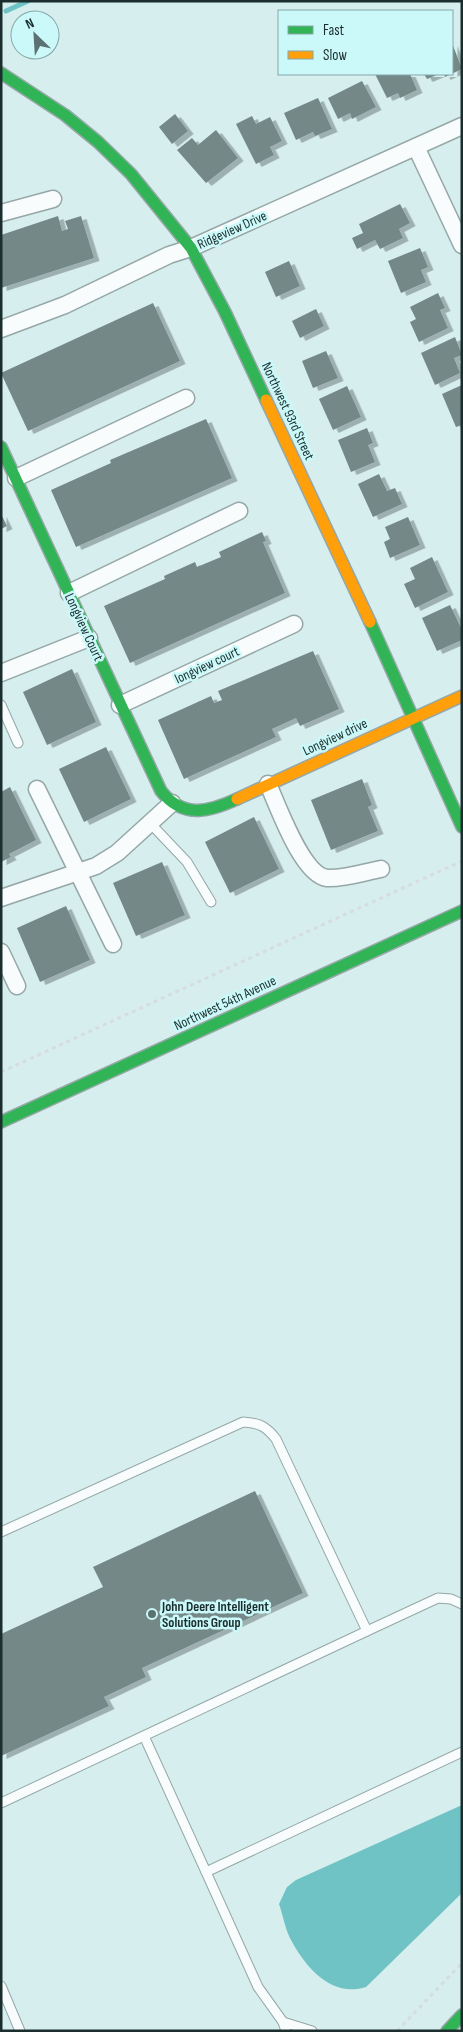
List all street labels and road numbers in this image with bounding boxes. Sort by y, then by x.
street label: Ridgeview Drive [195,207,269,253]
street label: Northwest 93rd Street [258,359,318,463]
street label: Longview Court [61,590,107,664]
street label: longview court [172,643,242,687]
street label: Longview drive [300,715,370,759]
street label: Northwest 54th Avenue [171,972,279,1034]

